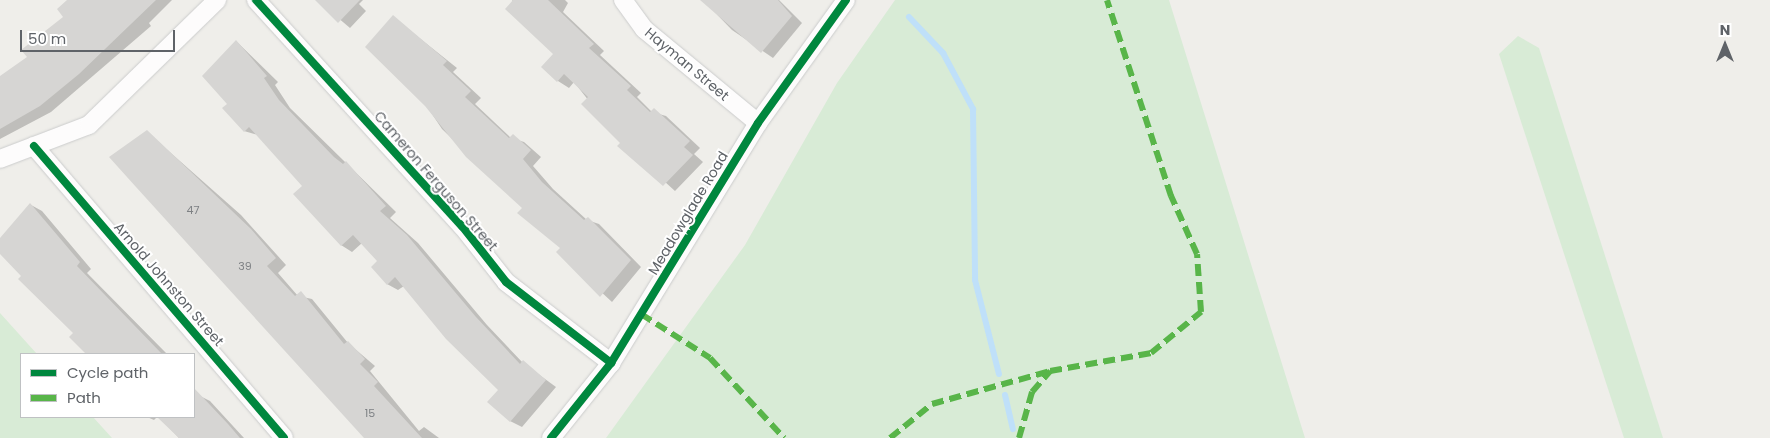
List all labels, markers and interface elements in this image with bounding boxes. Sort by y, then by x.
scale bar [22,20,178,52]
north arrow [1700,20,1750,70]
text: N [1720,20,1730,40]
street label: Hayman Street [642,24,732,104]
text: 50 m [28,28,66,49]
street label: Cameron Ferguson Street [371,108,501,254]
street label: Meadowglade Road [645,148,731,278]
house number: 47 [187,203,199,217]
street label: Arnold Johnston Street [111,219,227,349]
house number: 39 [238,259,252,273]
legend [20,353,195,418]
text: Cycle path [67,362,148,383]
text: Path [67,387,101,408]
house number: 15 [365,406,375,420]

